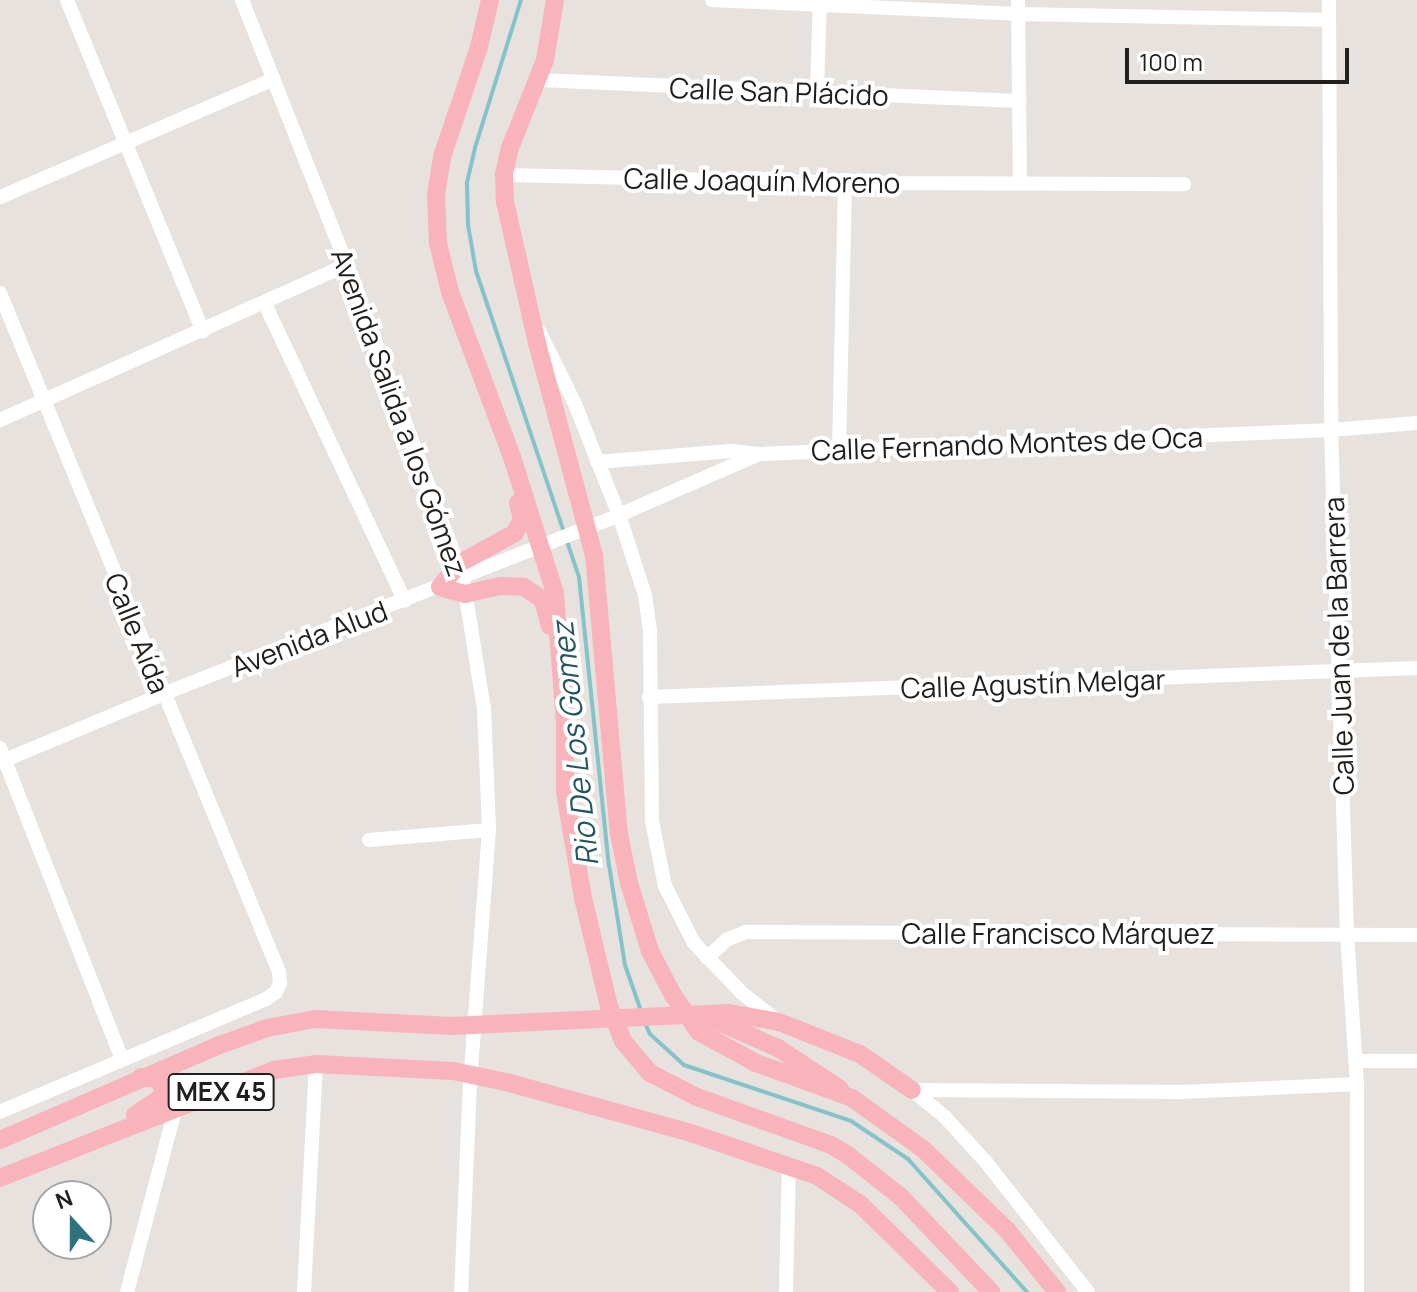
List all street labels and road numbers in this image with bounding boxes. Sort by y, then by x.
street label: Calle San Plácido [669,70,889,112]
street label: Calle Joaquín Moreno [623,161,901,199]
street label: Avenida Salida a los Gómez [325,244,475,580]
street label: Calle Fernando Montes de Oca [811,419,1203,467]
street label: Calle Juan de la Barrera [1316,496,1360,796]
street label: Calle Aída [99,568,177,698]
street label: Avenida Alud [226,593,392,683]
street label: Calle Agustín Melgar [900,662,1166,704]
street label: Calle Francisco Márquez [901,916,1215,950]
road number: MEX 45 [167,1070,275,1114]

